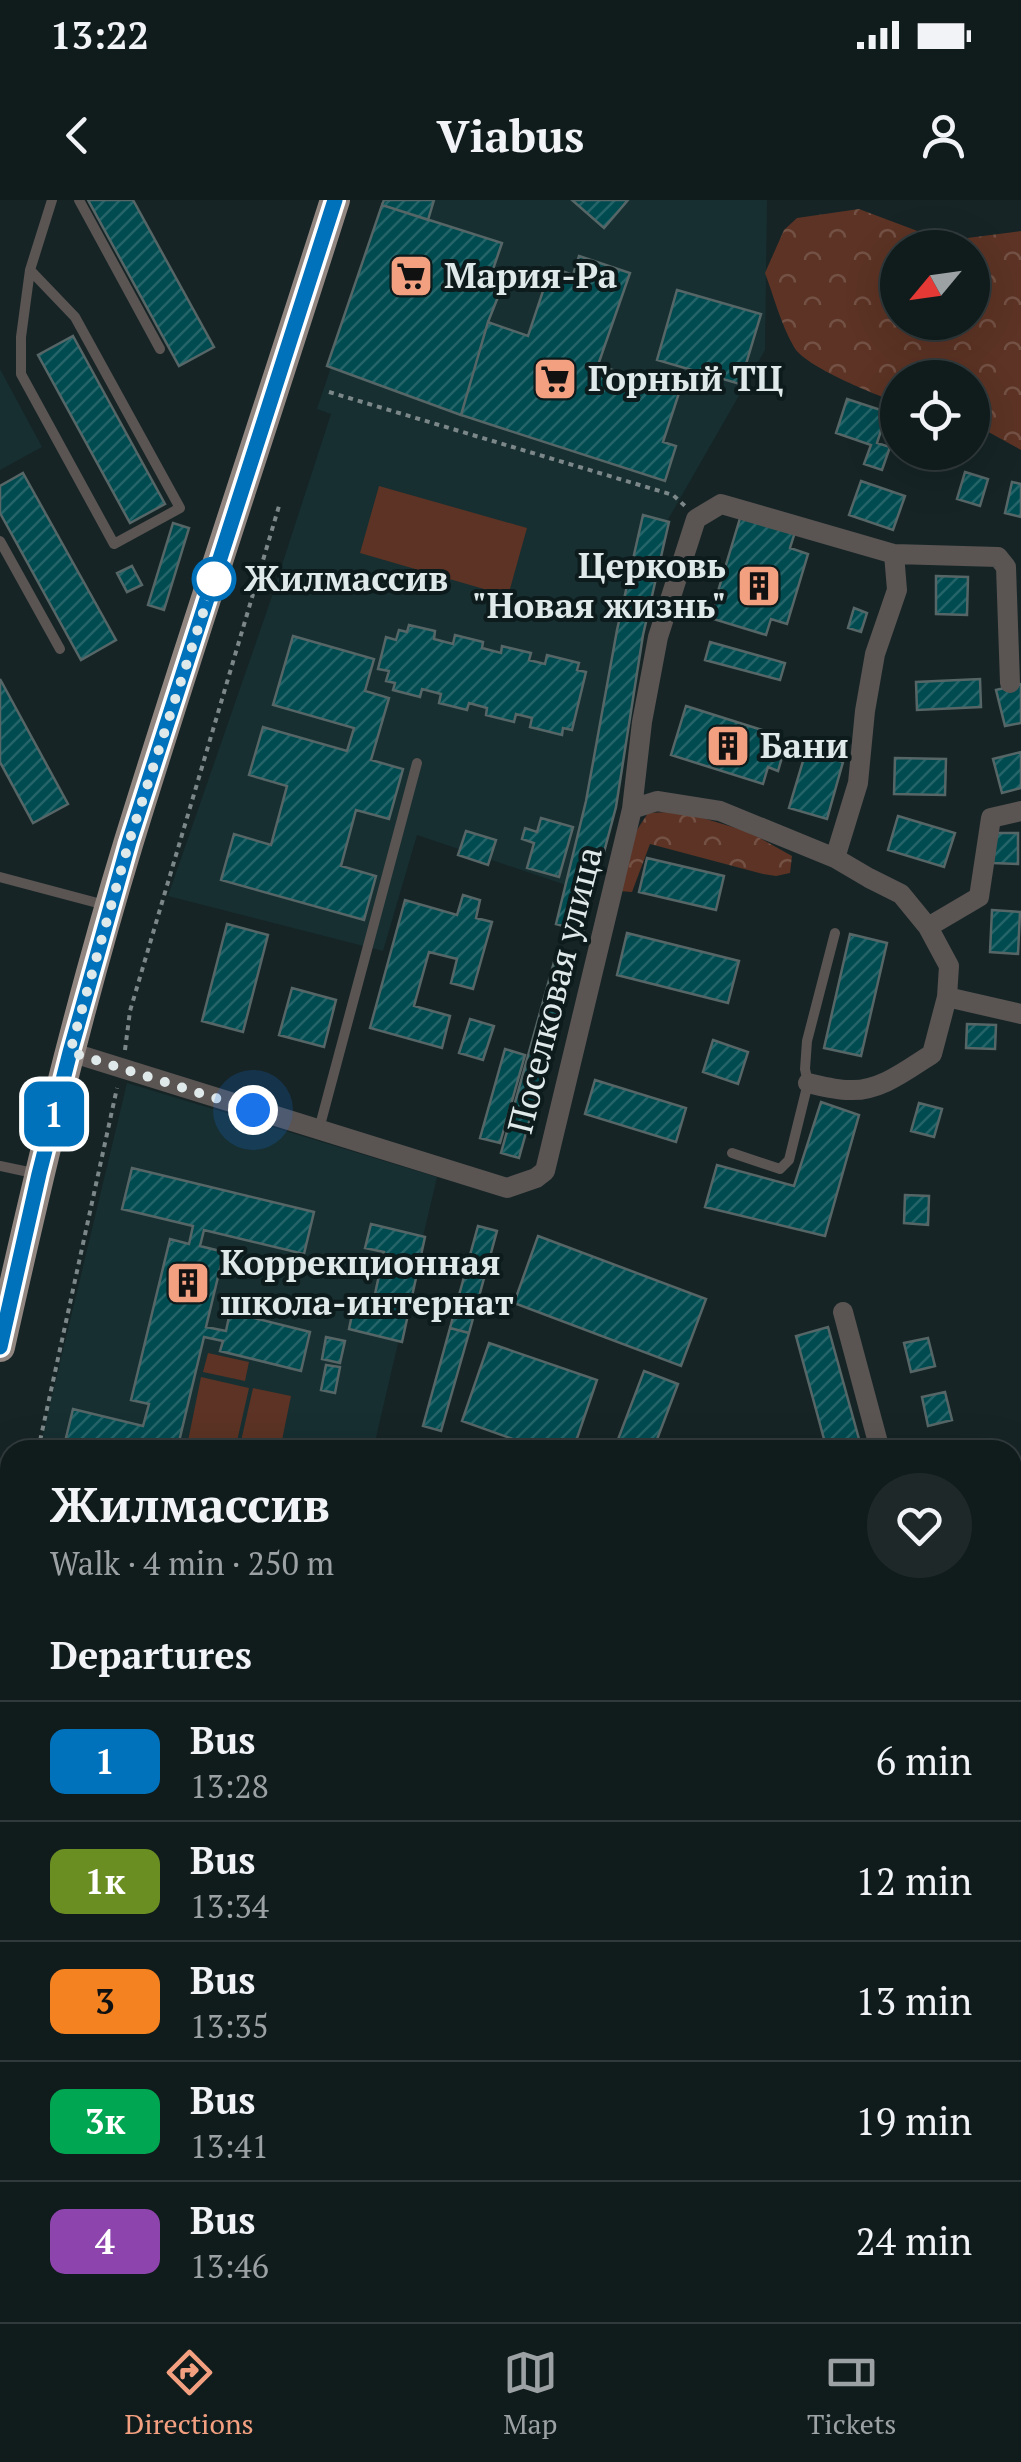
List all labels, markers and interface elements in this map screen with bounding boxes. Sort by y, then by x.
text: 13:22 [50,10,149,60]
text: Viabus [437,105,584,165]
icon: back [50,108,105,163]
icon: person [916,108,971,163]
north arrow [880,230,990,340]
map controls [880,230,990,470]
place label: Мария-Ра [444,252,617,298]
supermarket icon: Мария-Ра [388,253,434,299]
place label: Горный ТЦ [588,355,783,401]
supermarket icon: Горный ТЦ [532,356,578,402]
button: locate [880,360,990,470]
place label: Церковь "Новая жизнь" [472,542,726,628]
place label: Жилмассив [244,555,448,601]
marker: Жилмассив [193,558,235,600]
building icon: Церковь "Новая жизнь" [736,563,782,609]
place label: Бани [760,722,849,768]
building icon: Бани [705,723,751,769]
street label: Поселковая улица [496,842,612,1138]
line badge: 1 [22,1082,86,1146]
your location [228,1085,278,1135]
text: 1 [44,1091,64,1137]
place label: Коррекционная школа-интернат [220,1239,514,1325]
building icon: Коррекционная школа-интернат [165,1260,211,1306]
text: Жилмассив [50,1472,330,1536]
button: heart [867,1473,972,1578]
text: Walk · 4 min · 250 m [50,1542,334,1584]
text: Departures [50,1630,252,1680]
text: Bus [190,1715,255,1765]
text: 6 min [876,1736,972,1786]
text: 1 [95,1738,115,1784]
text: 13:28 [190,1765,269,1807]
text: Bus [190,1835,255,1885]
text: 12 min [855,1856,972,1906]
text: 1к [85,1858,125,1904]
text: 13:34 [190,1885,269,1927]
text: Bus [190,1955,255,2005]
text: 13 min [855,1976,972,2026]
text: 3 [95,1978,115,2024]
text: 13:35 [190,2005,269,2047]
text: Bus [190,2075,255,2125]
text: 19 min [855,2096,972,2146]
text: 3к [85,2098,125,2144]
text: 13:41 [190,2125,269,2167]
text: Bus [190,2195,255,2245]
text: 24 min [855,2216,972,2266]
text: 4 [95,2218,115,2264]
text: 13:46 [190,2245,269,2287]
tab: Directions [125,2345,254,2442]
tab: Map [503,2345,558,2442]
tab: Tickets [807,2345,896,2442]

